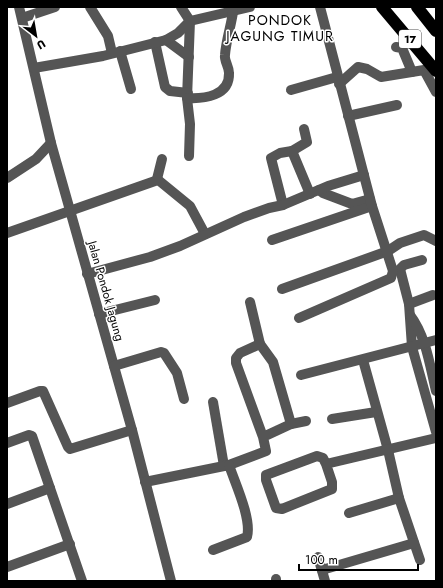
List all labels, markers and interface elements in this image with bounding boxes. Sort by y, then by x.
district label: PONDOK JAGUNG TIMUR [224,10,334,46]
north arrow [16,16,56,56]
road number: 17 [399,30,421,48]
text: U [34,36,49,53]
street label: Jalan Pondok Jagung [83,237,129,343]
scale bar [299,546,418,572]
text: 100 m [305,551,338,569]

